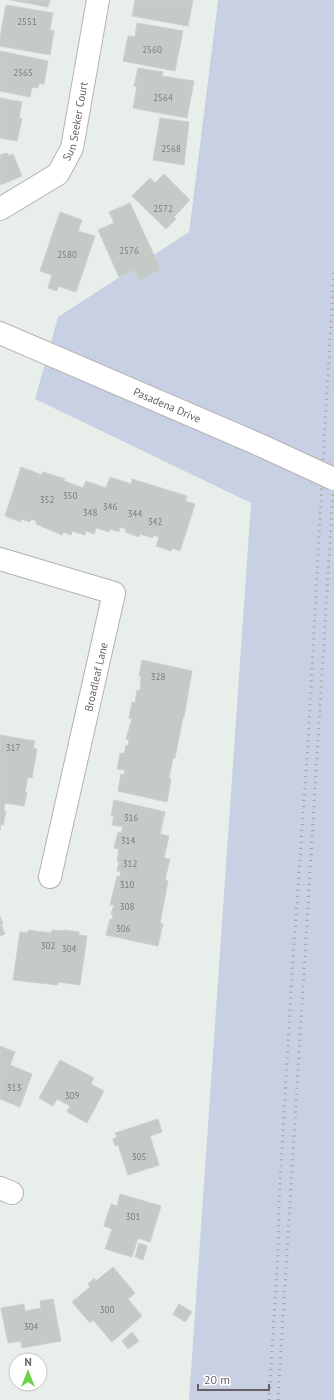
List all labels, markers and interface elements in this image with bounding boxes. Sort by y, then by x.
house number: 2551 [17,16,37,27]
house number: 2560 [142,44,162,55]
house number: 2565 [13,67,33,78]
street label: Sun Seeker Court [59,80,91,163]
house number: 2564 [153,92,173,103]
house number: 2568 [161,143,181,154]
house number: 2572 [153,203,173,214]
house number: 2576 [119,245,139,256]
house number: 2580 [57,249,77,260]
street label: Pasadena Drive [131,384,203,426]
house number: 350 [63,490,77,501]
house number: 352 [40,494,54,505]
house number: 346 [103,501,117,512]
house number: 348 [83,507,97,518]
house number: 344 [128,508,142,519]
house number: 342 [148,516,162,527]
street label: Broadleaf Lane [81,641,111,713]
house number: 328 [151,671,165,682]
house number: 317 [6,742,20,753]
house number: 316 [124,812,138,823]
house number: 314 [121,835,135,846]
house number: 312 [123,858,137,869]
house number: 310 [120,879,134,890]
house number: 308 [120,901,134,912]
house number: 306 [116,923,130,934]
house number: 302 [41,940,55,951]
house number: 304 [62,943,76,954]
house number: 313 [7,1082,21,1093]
house number: 309 [65,1090,79,1101]
house number: 305 [132,1151,146,1162]
house number: 301 [126,1211,140,1222]
house number: 300 [100,1304,114,1315]
house number: 304 [24,1321,38,1332]
north arrow [8,1352,48,1392]
text: N [24,1355,32,1369]
scale bar [198,1366,269,1392]
text: 20 m [204,1372,230,1387]

